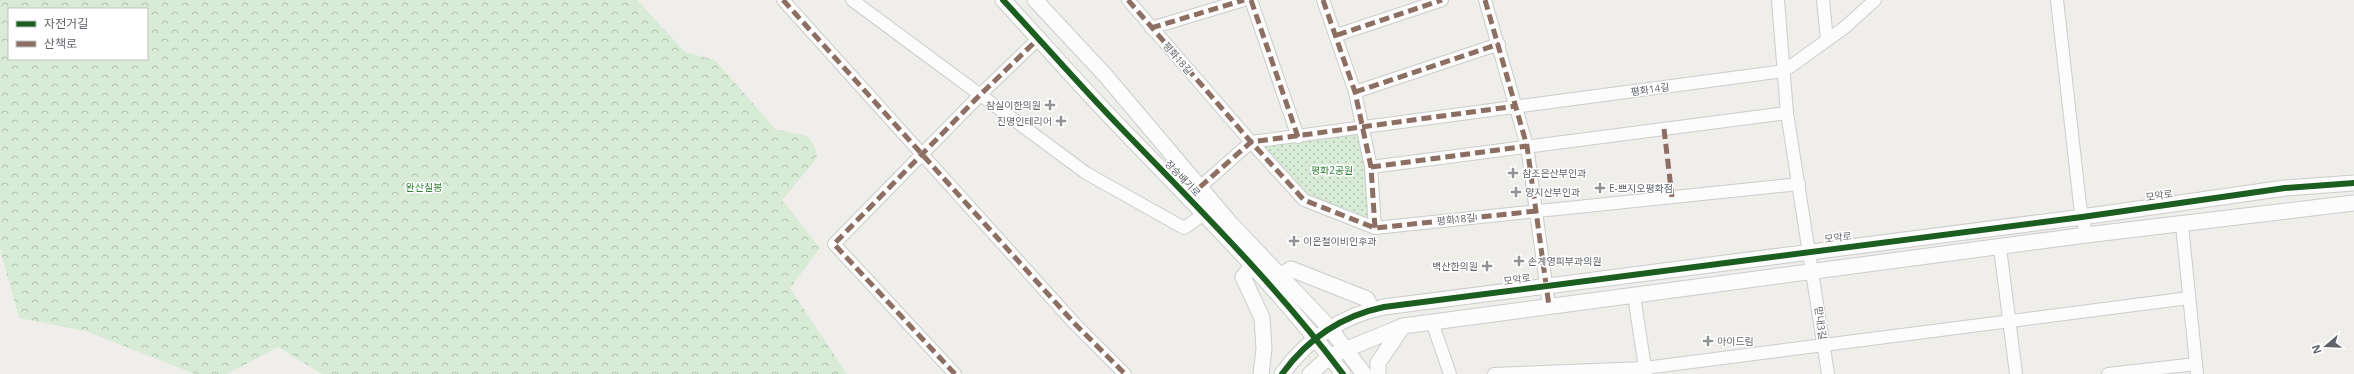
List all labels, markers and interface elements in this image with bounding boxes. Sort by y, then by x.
legend [8,8,148,60]
text: 자전거길 [44,15,88,32]
text: 산책로 [44,35,77,52]
street label: 평화18길 [1160,39,1196,77]
street label: 평화14길 [1630,79,1670,99]
place label: 참실이한의원 [986,98,1041,112]
marker: 참실이한의원 [1044,99,1056,111]
place label: 진명인테리어 [997,114,1052,128]
marker: 진명인테리어 [1055,115,1067,127]
street label: 장승배기로 [1162,157,1204,199]
park label: 평화2공원 [1311,163,1353,177]
place label: 참조은산부인과 [1522,166,1586,180]
marker: 참조은산부인과 [1507,167,1519,179]
park label: 완산칠봉 [406,180,442,194]
place label: E-쁘지오평화점 [1609,181,1673,195]
marker: E-쁘지오평화점 [1594,182,1606,194]
place label: 양지산부인과 [1525,185,1580,199]
marker: 양지산부인과 [1510,186,1522,198]
street label: 모악로 [2144,186,2174,204]
street label: 평화18길 [1436,210,1476,228]
street label: 모악로 [1823,228,1853,246]
place label: 이은철이비인후과 [1303,234,1377,248]
marker: 이은철이비인후과 [1288,235,1300,247]
place label: 손계영피부과의원 [1528,254,1602,268]
marker: 손계영피부과의원 [1513,255,1525,267]
place label: 백산한의원 [1432,259,1478,273]
marker: 백산한의원 [1481,260,1493,272]
street label: 모악로 [1502,270,1532,288]
street label: 맏내3길 [1812,306,1830,340]
north arrow [2306,326,2346,366]
place label: 아이드림 [1717,334,1754,348]
marker: 아이드림 [1702,335,1714,347]
text: N [2308,343,2325,356]

